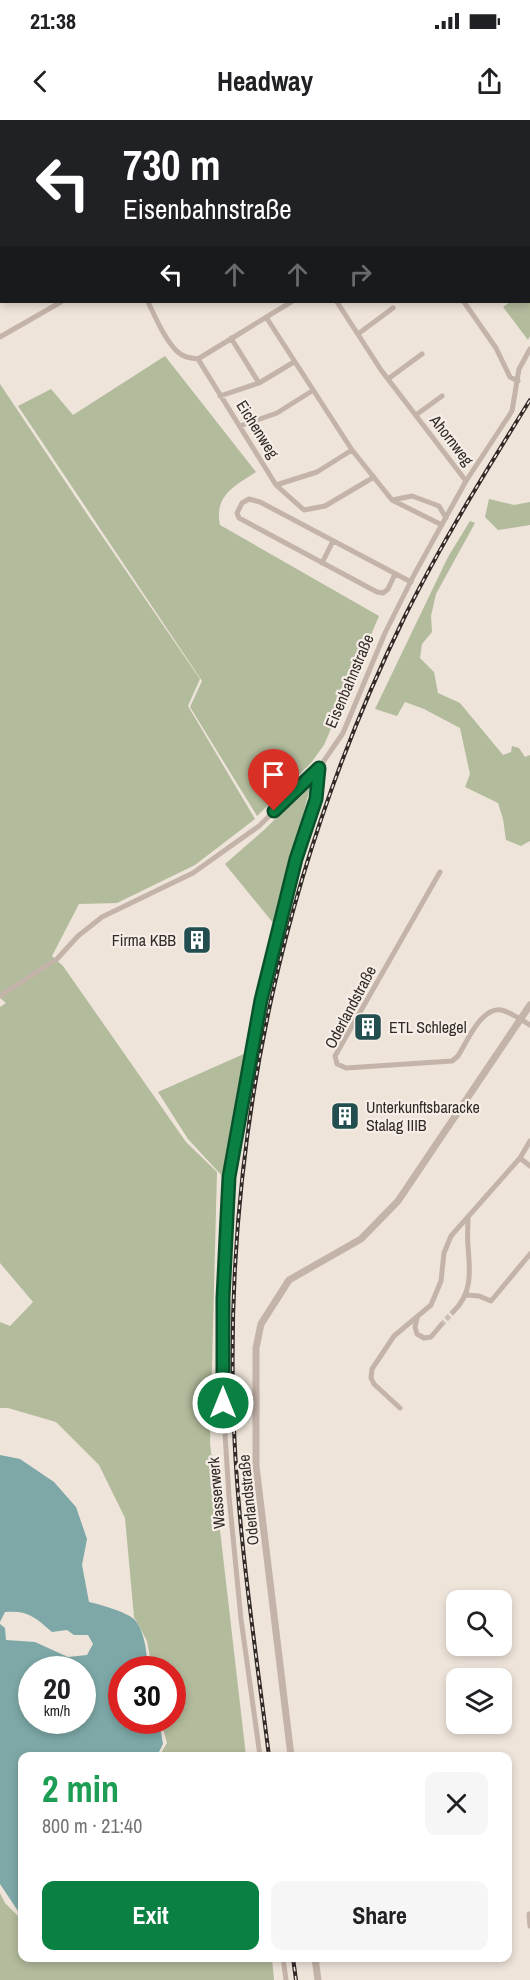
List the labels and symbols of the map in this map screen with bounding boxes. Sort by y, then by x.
street label: Eichenweg [231,396,285,463]
street label: Ahornweg [425,409,479,471]
street label: Eisenbahnstraße [319,631,379,731]
pin [248,749,299,811]
building icon: Firma KBB [181,924,213,956]
place label: Firma KBB [112,929,176,951]
street label: Oderlandstraße [319,962,381,1052]
building icon: ETL Schlegel [352,1011,384,1043]
place label: ETL Schlegel [389,1016,467,1038]
place label: Unterkunftsbaracke Stalag IIIB [366,1096,480,1136]
building icon: Unterkunftsbaracke Stalag IIIB [329,1100,361,1132]
position arrow [191,1371,255,1435]
street label: Oderlandstraße [232,1454,264,1546]
street label: Wasserwerk [202,1456,230,1530]
speed limit sign: 30 [108,1656,186,1734]

